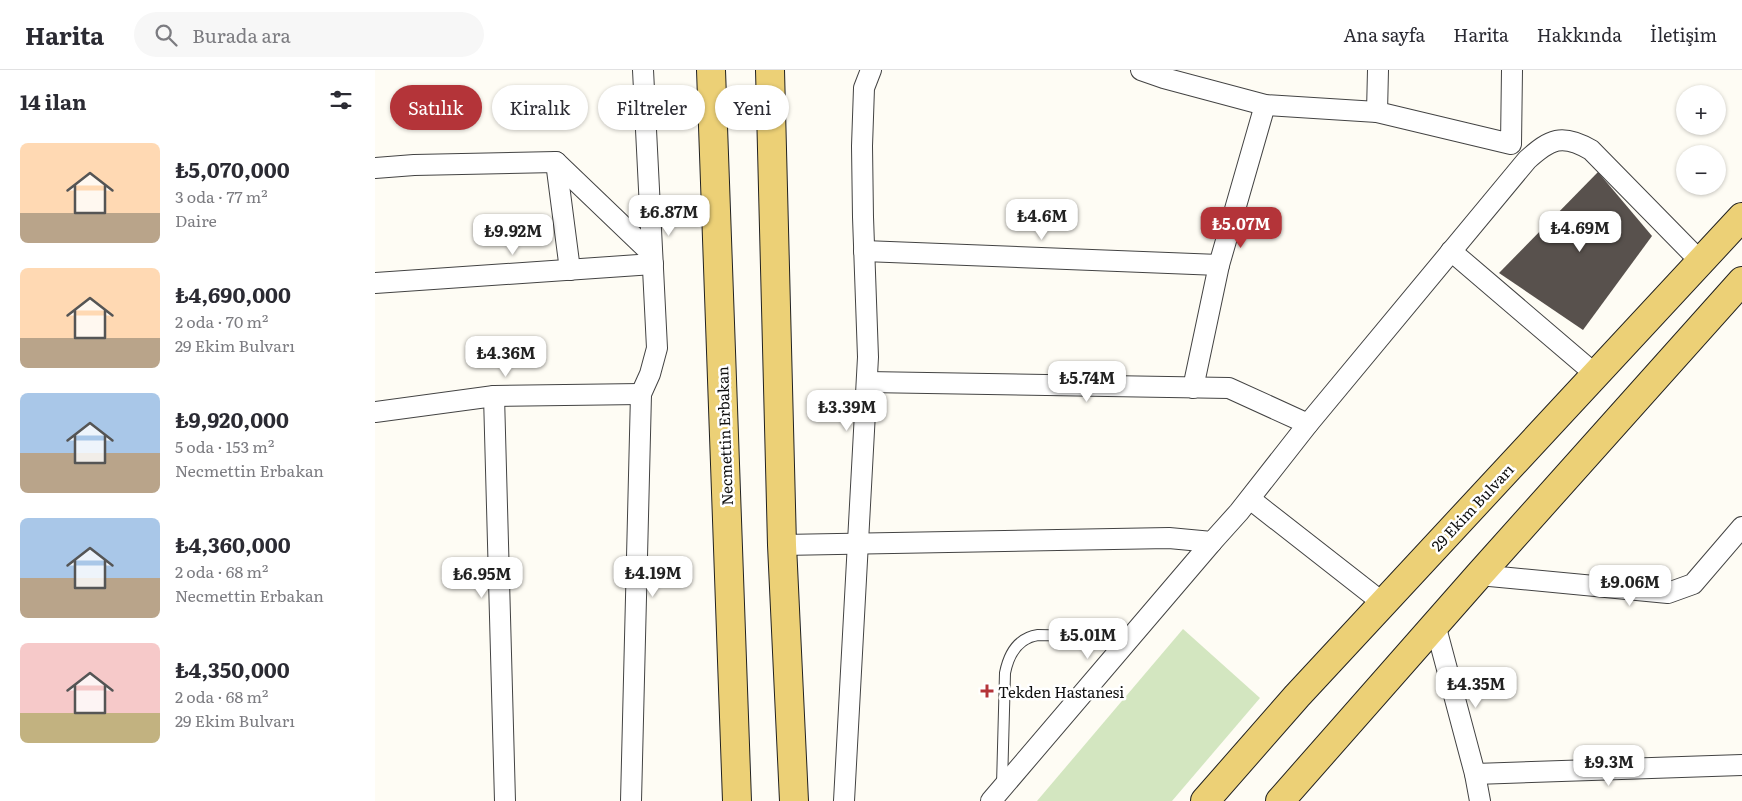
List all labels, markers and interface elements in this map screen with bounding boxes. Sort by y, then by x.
search box [134,12,484,57]
text: Harita [25,17,104,52]
icon: search [152,21,180,49]
text: Burada ara [192,21,291,49]
text: Ana sayfa [1343,21,1425,48]
text: Harita [1453,21,1509,48]
text: Hakkında [1537,21,1622,48]
text: İletişim [1650,21,1717,48]
text: 14 ilan [20,85,87,116]
chip: Satılık [390,85,482,130]
chip: Kiralık [492,85,588,130]
chip: Filtreler [598,85,705,130]
chip: Yeni [715,85,789,130]
map controls [1676,85,1726,195]
button: + [1676,85,1726,135]
icon: filters [327,86,355,114]
button: − [1676,145,1726,195]
text: ₺5,070,000 [175,153,290,184]
icon: home [60,163,120,223]
text: 3 oda · 77 m² [175,184,268,208]
pin: ₺6.87M [628,194,710,237]
pin: ₺4.6M [1007,198,1077,241]
text: ₺6.87M [640,199,698,223]
text: ₺4.6M [1017,203,1067,227]
pin: ₺5.07M [1200,206,1282,249]
text: Daire [175,208,217,232]
pin: ₺4.69M [1539,210,1621,253]
text: ₺5.07M [1212,211,1270,235]
pin: ₺9.92M [472,214,554,256]
text: ₺4.69M [1550,215,1610,239]
text: ₺9.92M [484,218,542,242]
text: ₺4,690,000 [175,278,291,309]
icon: home [60,288,120,348]
text: 2 oda · 70 m² [175,309,268,333]
text: 29 Ekim Bulvarı [175,333,295,357]
pin: ₺4.36M [465,336,547,378]
text: ₺4.36M [476,340,536,364]
pin: ₺5.74M [1046,360,1128,403]
text: ₺5.74M [1059,365,1115,389]
street label: Necmettin Erbakan [710,366,738,506]
pin: ₺3.39M [806,390,888,432]
text: ₺3.39M [818,394,876,418]
text: ₺9,920,000 [175,403,289,434]
icon: home [60,413,120,473]
text: 5 oda · 153 m² [175,434,274,458]
text: Necmettin Erbakan [175,458,324,482]
street label: 29 Ekim Bulvarı [1425,458,1519,556]
text: ₺4,360,000 [175,528,291,559]
icon: home [60,538,120,598]
pin: ₺6.95M [441,556,523,599]
pin: ₺4.19M [612,556,694,598]
text: 2 oda · 68 m² [175,559,268,583]
text: ₺4.19M [625,560,681,584]
text: ₺6.95M [453,561,511,585]
pin: ₺9.06M [1589,564,1671,607]
text: ₺9.06M [1600,569,1660,593]
text: Necmettin Erbakan [175,583,324,607]
pin: ₺5.01M [1047,618,1129,660]
text: ₺5.01M [1060,622,1116,646]
text: ₺4,350,000 [175,653,290,684]
icon: home [60,663,120,723]
pin: ₺4.35M [1435,666,1517,709]
text: ₺4.35M [1447,671,1505,695]
place label: Tekden Hastanesi [998,680,1124,703]
text: 2 oda · 68 m² [175,684,268,708]
marker: Tekden Hastanesi [980,684,994,698]
text: 29 Ekim Bulvarı [175,708,295,732]
pin: ₺9.3M [1574,744,1644,787]
text: ₺9.3M [1584,749,1634,773]

